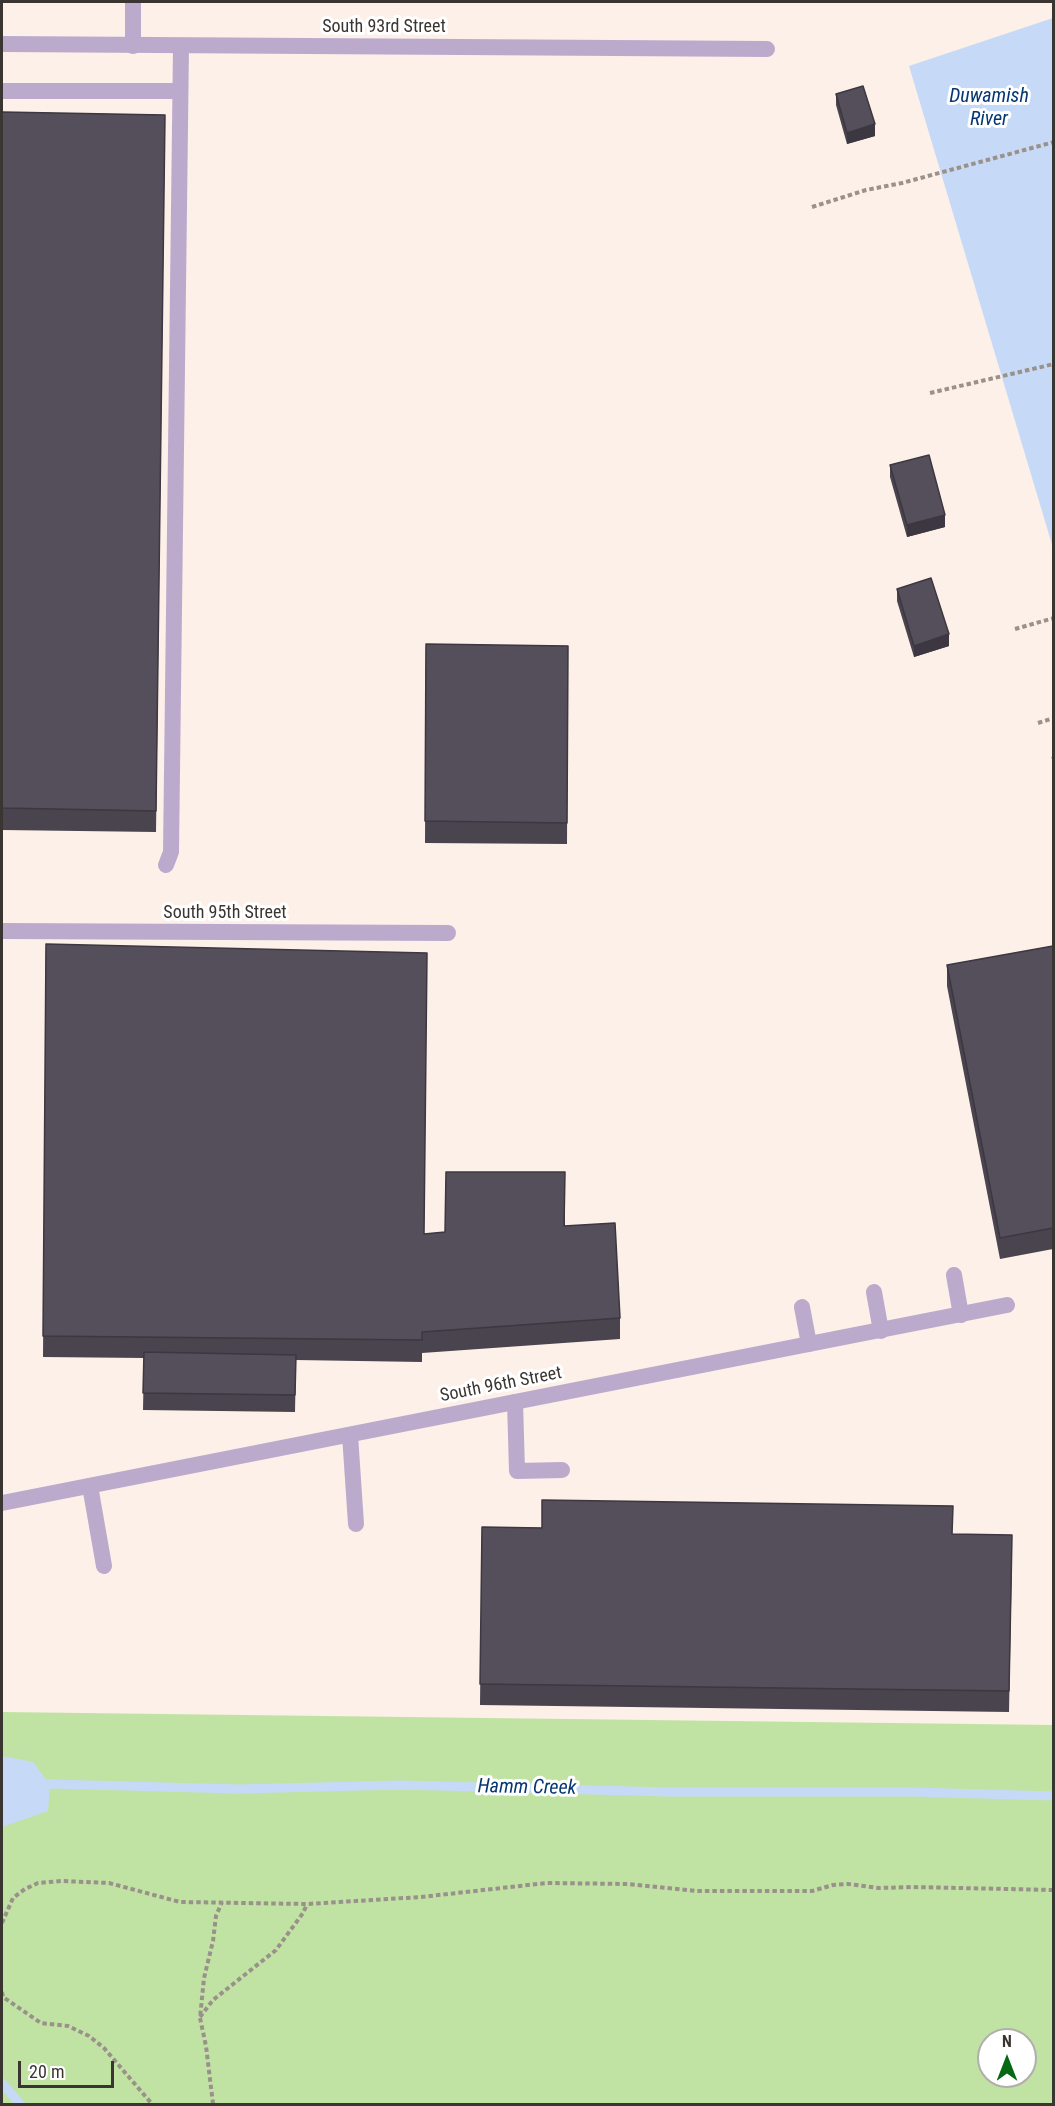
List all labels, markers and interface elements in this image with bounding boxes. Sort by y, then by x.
street label: South 93rd Street [322,16,446,38]
water label: Duwamish River [949,85,1029,132]
street label: South 95th Street [163,902,287,924]
street label: South 96th Street [438,1363,564,1407]
water label: Hamm Creek [477,1775,577,1801]
north arrow [977,2028,1037,2088]
text: N [1002,2032,1012,2051]
scale bar [21,2049,117,2087]
text: 20 m [29,2061,64,2082]

